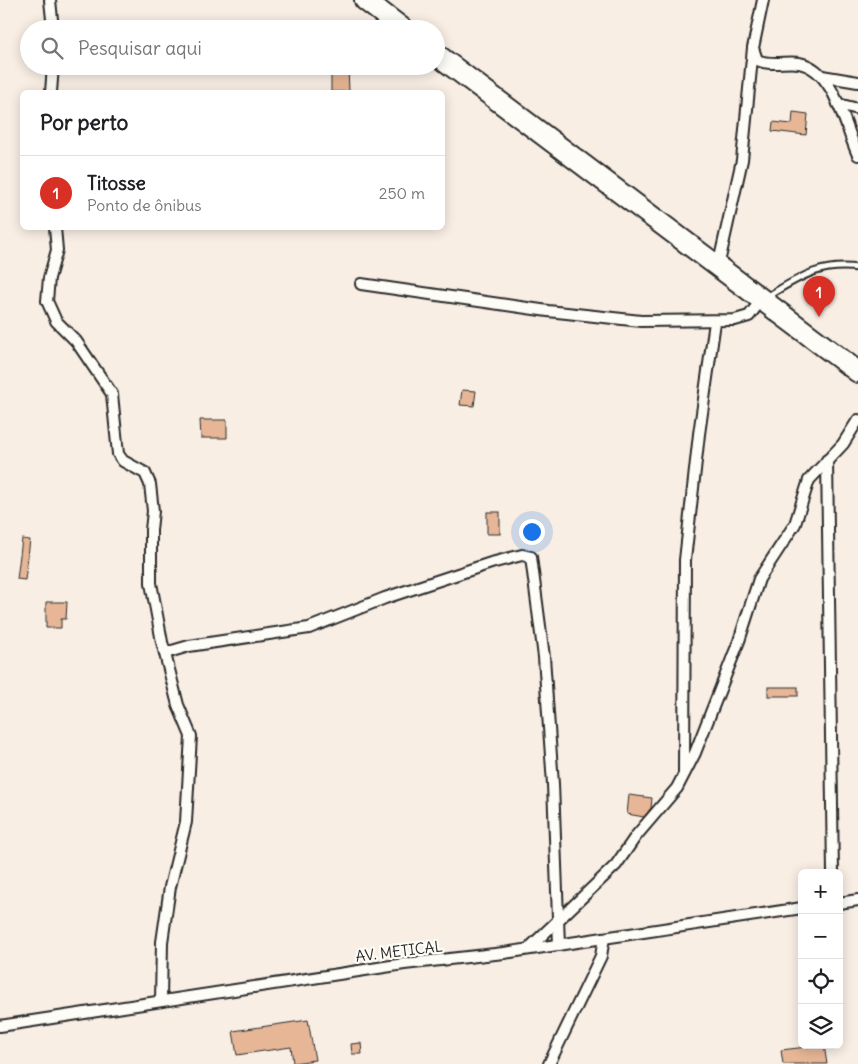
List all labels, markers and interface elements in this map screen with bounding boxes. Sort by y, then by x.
search box [20,20,445,75]
icon: search [38,34,66,62]
text: Pesquisar aqui [78,36,202,60]
text: Por perto [40,109,128,136]
text: Titosse [87,171,146,195]
text: 1 [53,183,59,203]
text: 250 m [379,183,425,203]
text: Ponto de ônibus [87,195,202,215]
pin: 1 [803,276,835,317]
your location [519,519,545,545]
map controls [798,869,843,1049]
button: + [798,869,843,914]
button: − [798,914,843,959]
street label: AV. METICAL [355,936,443,966]
button: locate [798,959,843,1004]
button: layers [798,1004,843,1049]

